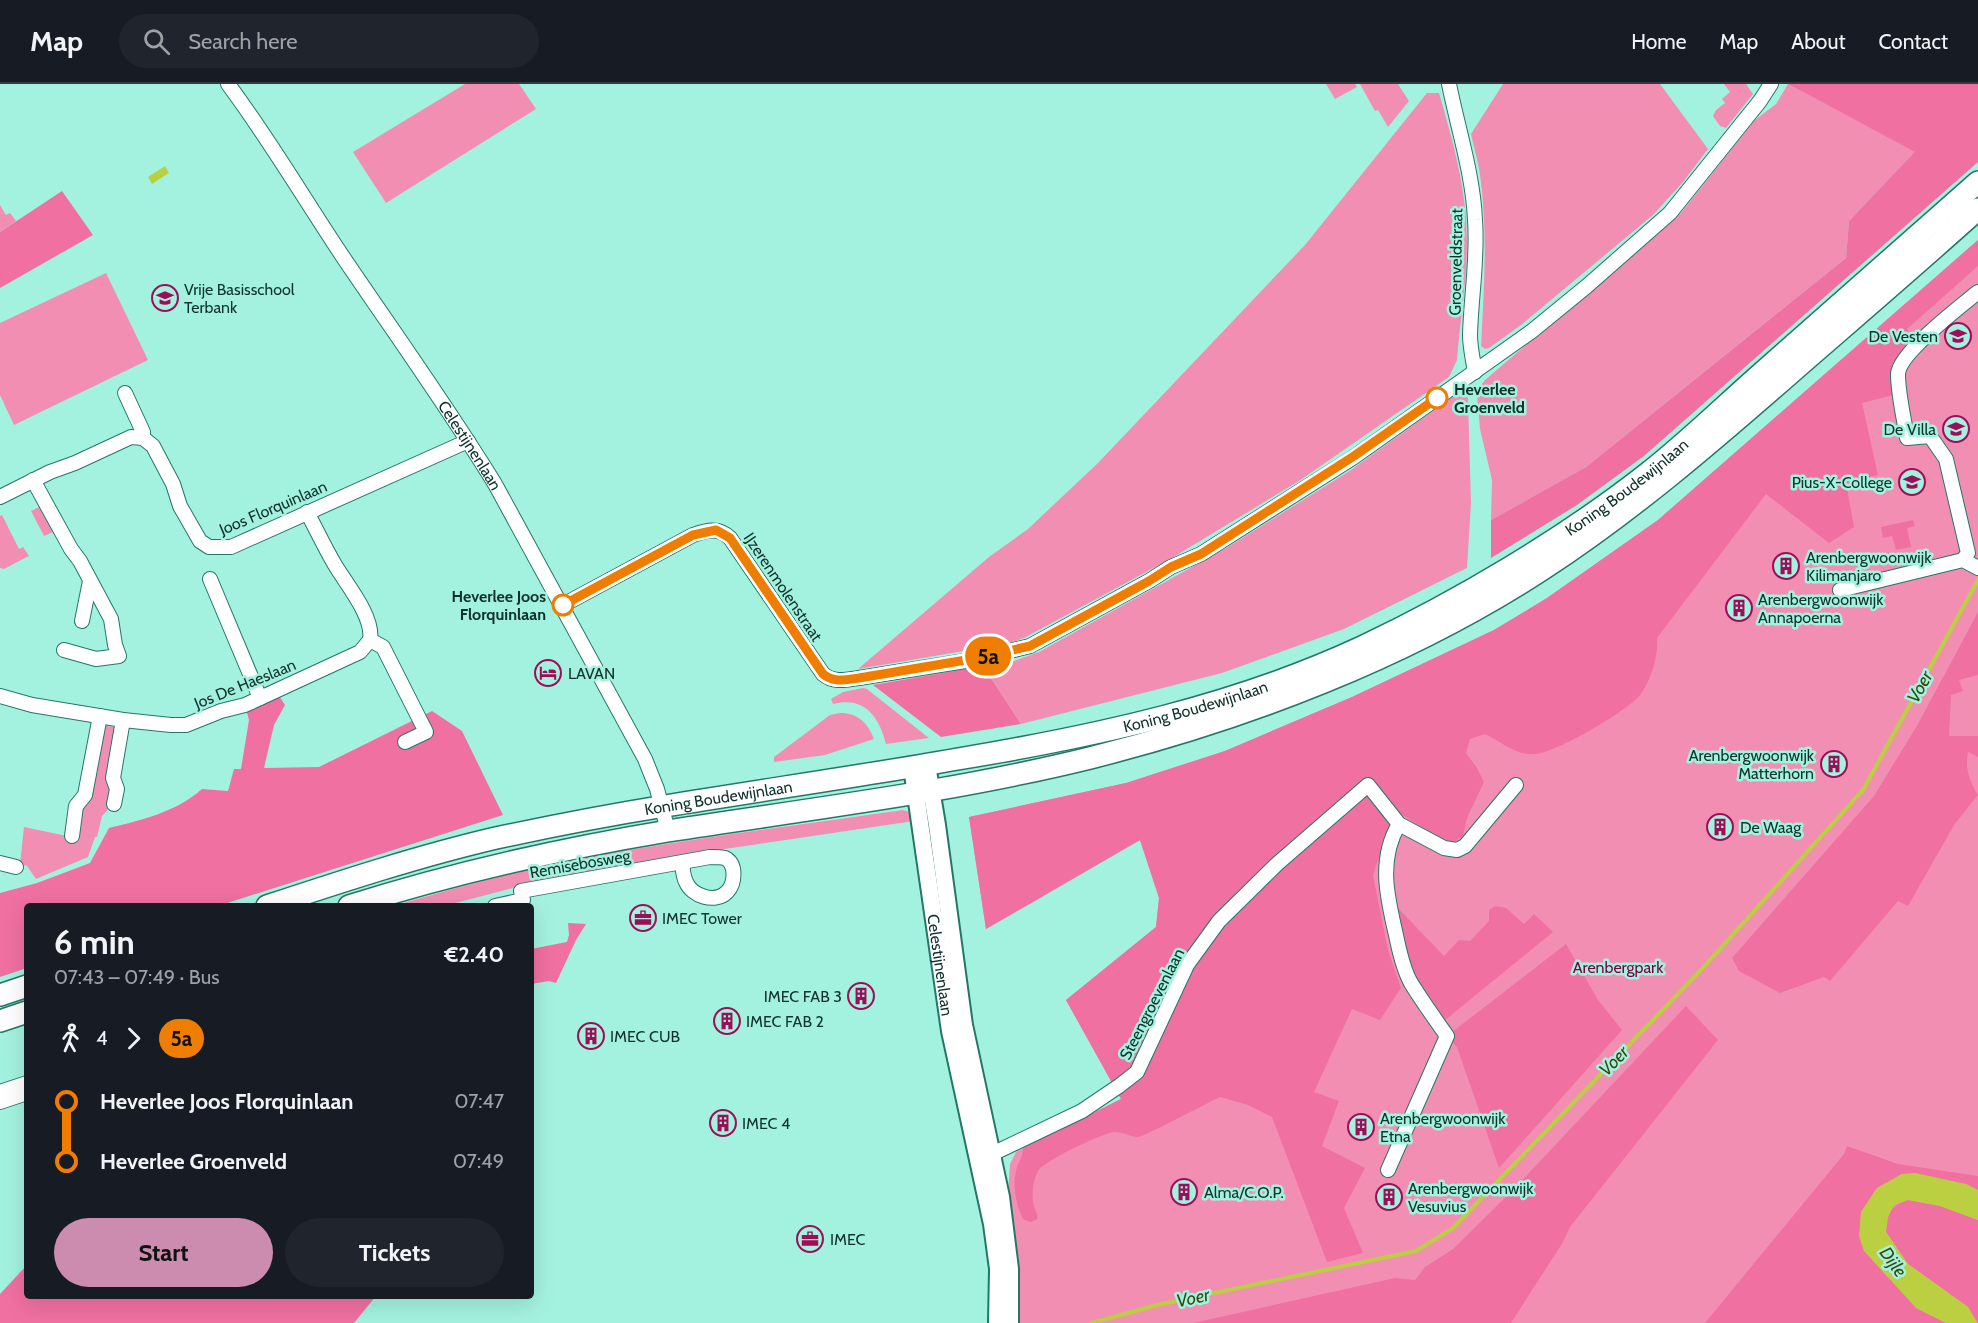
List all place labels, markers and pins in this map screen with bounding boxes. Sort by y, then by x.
place label: Vrije Basisschool Terbank [184,280,295,317]
school or university icon: Vrije Basisschool Terbank [150,283,180,313]
school or university icon: De Vesten [1943,321,1973,351]
place label: De Vesten [1869,327,1938,346]
place label: Heverlee Groenveld [1454,380,1525,417]
marker: Heverlee Groenveld [1426,387,1448,409]
school or university icon: De Villa [1941,414,1971,444]
place label: De Villa [1884,420,1936,439]
school or university icon: Pius-X-College [1897,467,1927,497]
place label: Pius-X-College [1792,473,1892,492]
place label: Arenbergwoonwijk Kilimanjaro [1806,548,1932,585]
building icon: Arenbergwoonwijk Kilimanjaro [1771,551,1801,581]
place label: Heverlee Joos Florquinlaan [452,587,546,624]
place label: Arenbergwoonwijk Annapoerna [1758,590,1884,627]
building icon: Arenbergwoonwijk Annapoerna [1724,593,1754,623]
marker: Heverlee Joos Florquinlaan [552,594,574,616]
hotel icon: LAVAN [533,658,563,688]
place label: LAVAN [568,664,615,683]
place label: Arenbergwoonwijk Matterhorn [1689,746,1815,783]
building icon: Arenbergwoonwijk Matterhorn [1819,749,1849,779]
building icon: De Waag [1705,812,1735,842]
place label: De Waag [1740,818,1802,837]
office icon: IMEC Tower [628,903,658,933]
place label: IMEC Tower [662,909,743,928]
building icon: IMEC FAB 3 [846,981,876,1011]
place label: IMEC FAB 3 [764,987,842,1006]
building icon: IMEC FAB 2 [712,1006,742,1036]
place label: IMEC FAB 2 [746,1012,824,1031]
building icon: IMEC CUB [576,1021,606,1051]
place label: IMEC CUB [610,1027,680,1046]
building icon: IMEC 4 [708,1108,738,1138]
place label: Arenbergwoonwijk Etna [1380,1109,1506,1146]
building icon: Arenbergwoonwijk Etna [1346,1112,1376,1142]
place label: IMEC 4 [742,1114,790,1133]
building icon: Alma/C.O.P. [1169,1177,1199,1207]
place label: Arenbergwoonwijk Vesuvius [1408,1179,1534,1216]
building icon: Arenbergwoonwijk Vesuvius [1374,1182,1404,1212]
place label: Alma/C.O.P. [1204,1183,1284,1202]
office icon: IMEC [795,1224,825,1254]
place label: IMEC [830,1230,866,1249]

